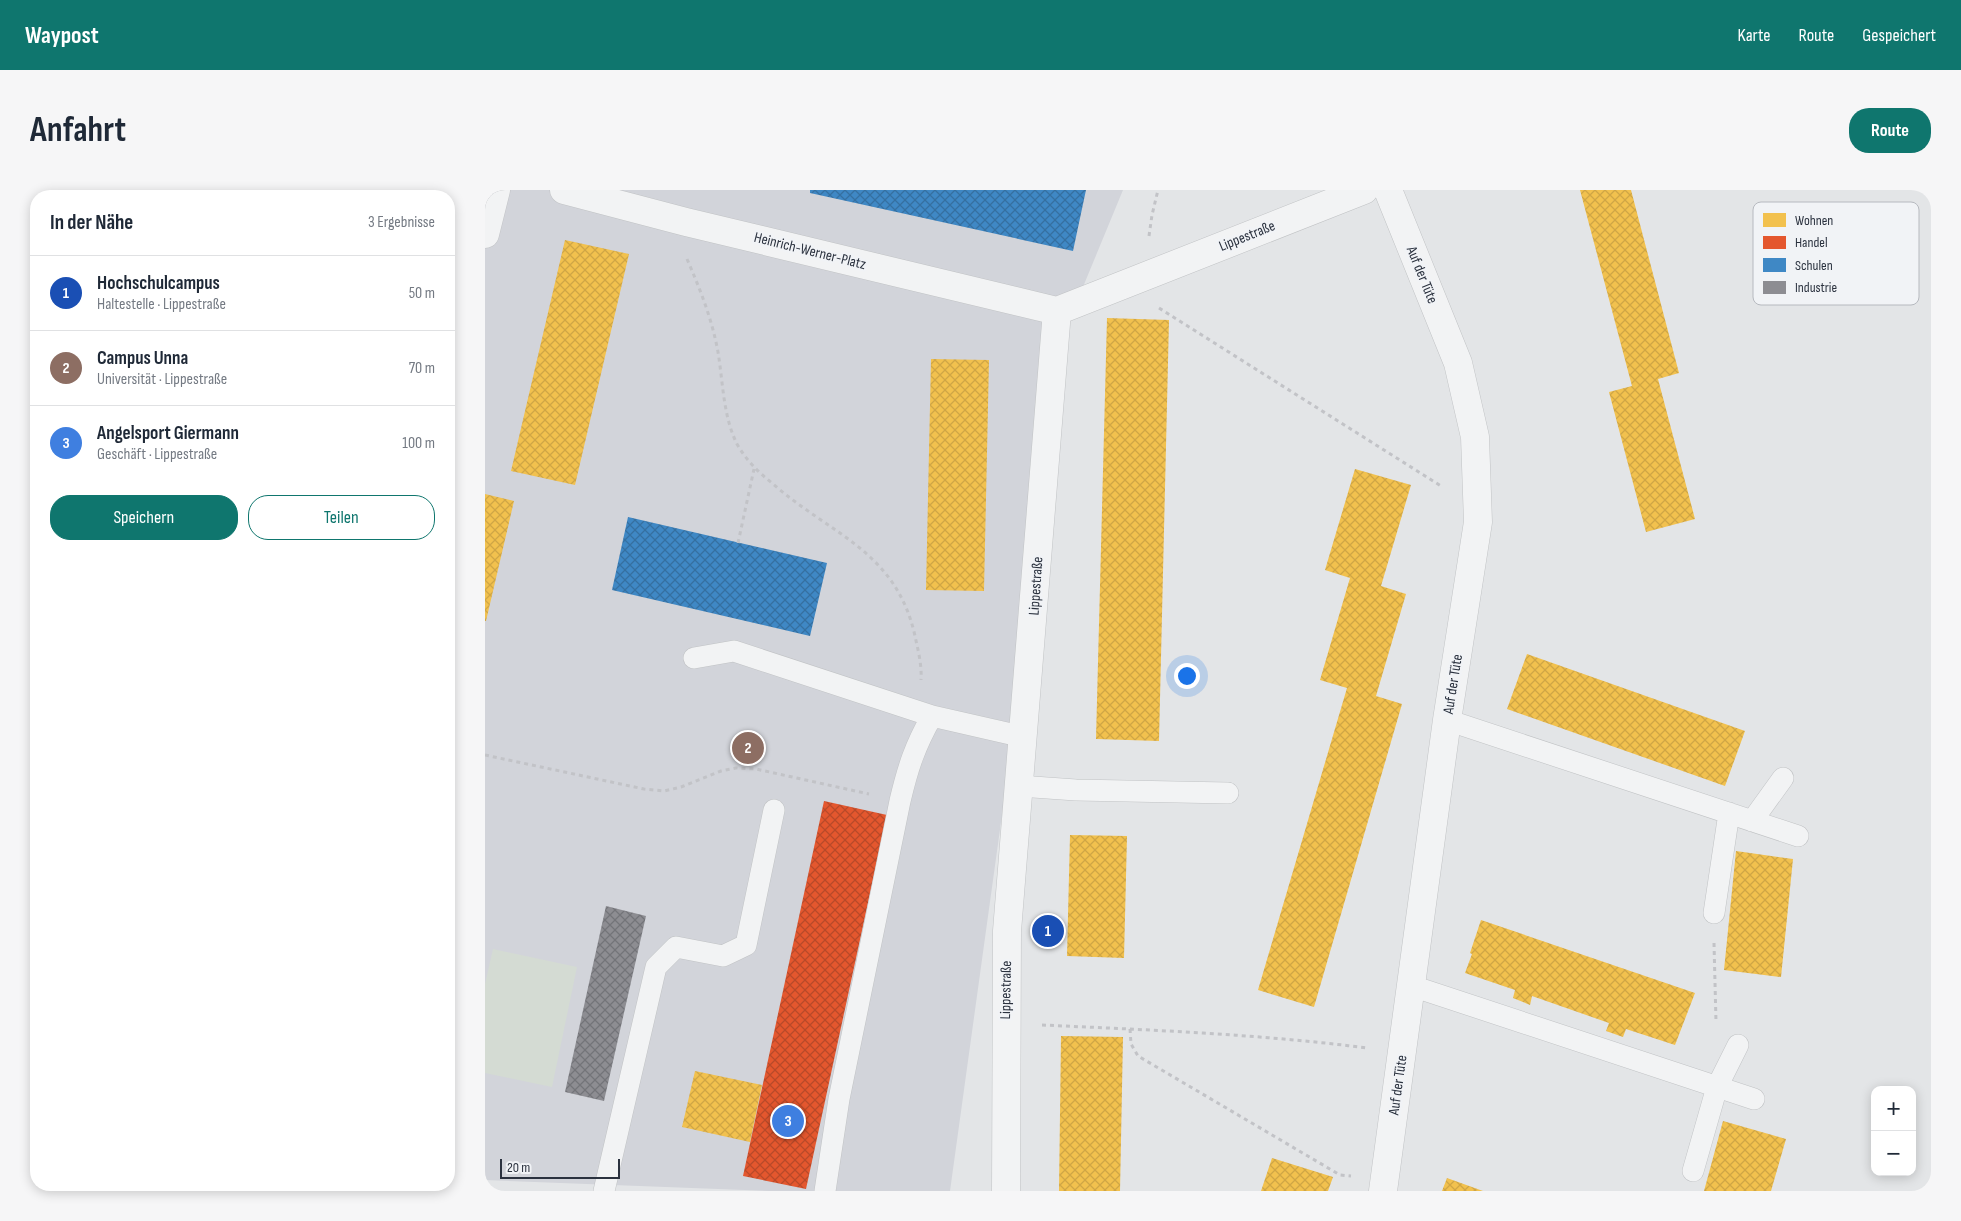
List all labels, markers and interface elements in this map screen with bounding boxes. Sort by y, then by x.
text: Waypost [25,21,99,50]
text: Karte [1738,25,1771,46]
text: Route [1799,25,1834,46]
text: Gespeichert [1862,25,1936,46]
button: Route [1849,108,1931,153]
text: Anfahrt [30,109,126,152]
legend [1753,202,1919,305]
text: In der Nähe [50,210,133,235]
text: Wohnen [1795,212,1833,229]
text: 3 Ergebnisse [368,213,435,232]
street label: Lippestraße [1216,216,1278,256]
street label: Heinrich-Werner-Platz [752,228,868,274]
text: Handel [1795,234,1828,251]
street label: Auf der Tüte [1402,243,1442,306]
text: Schulen [1795,257,1833,274]
text: Hochschulcampus [97,272,220,295]
text: Industrie [1795,279,1837,296]
text: 1 [63,284,69,303]
text: 50 m [409,284,435,303]
text: Haltestelle · Lippestraße [97,295,226,314]
text: Campus Unna [97,347,188,370]
text: 2 [62,359,70,378]
text: 70 m [409,359,435,378]
text: Universität · Lippestraße [97,370,227,389]
text: Angelsport Giermann [97,422,239,445]
text: 3 [62,434,70,453]
text: 100 m [402,434,435,453]
text: Geschäft · Lippestraße [97,445,217,464]
button: Speichern [50,495,238,540]
button: Teilen [248,495,435,540]
street label: Lippestraße [1024,556,1048,616]
street label: Auf der Tüte [1439,653,1467,716]
your location [1174,663,1200,689]
pin: 2 [732,729,764,767]
pin: 1 [1032,912,1064,950]
street label: Lippestraße [996,960,1016,1020]
street label: Auf der Tüte [1384,1054,1412,1117]
map controls [1871,1086,1916,1176]
button: + [1871,1086,1916,1131]
pin: 3 [772,1102,804,1140]
button: − [1871,1131,1916,1176]
scale bar [500,1156,620,1179]
text: 20 m [507,1159,530,1176]

